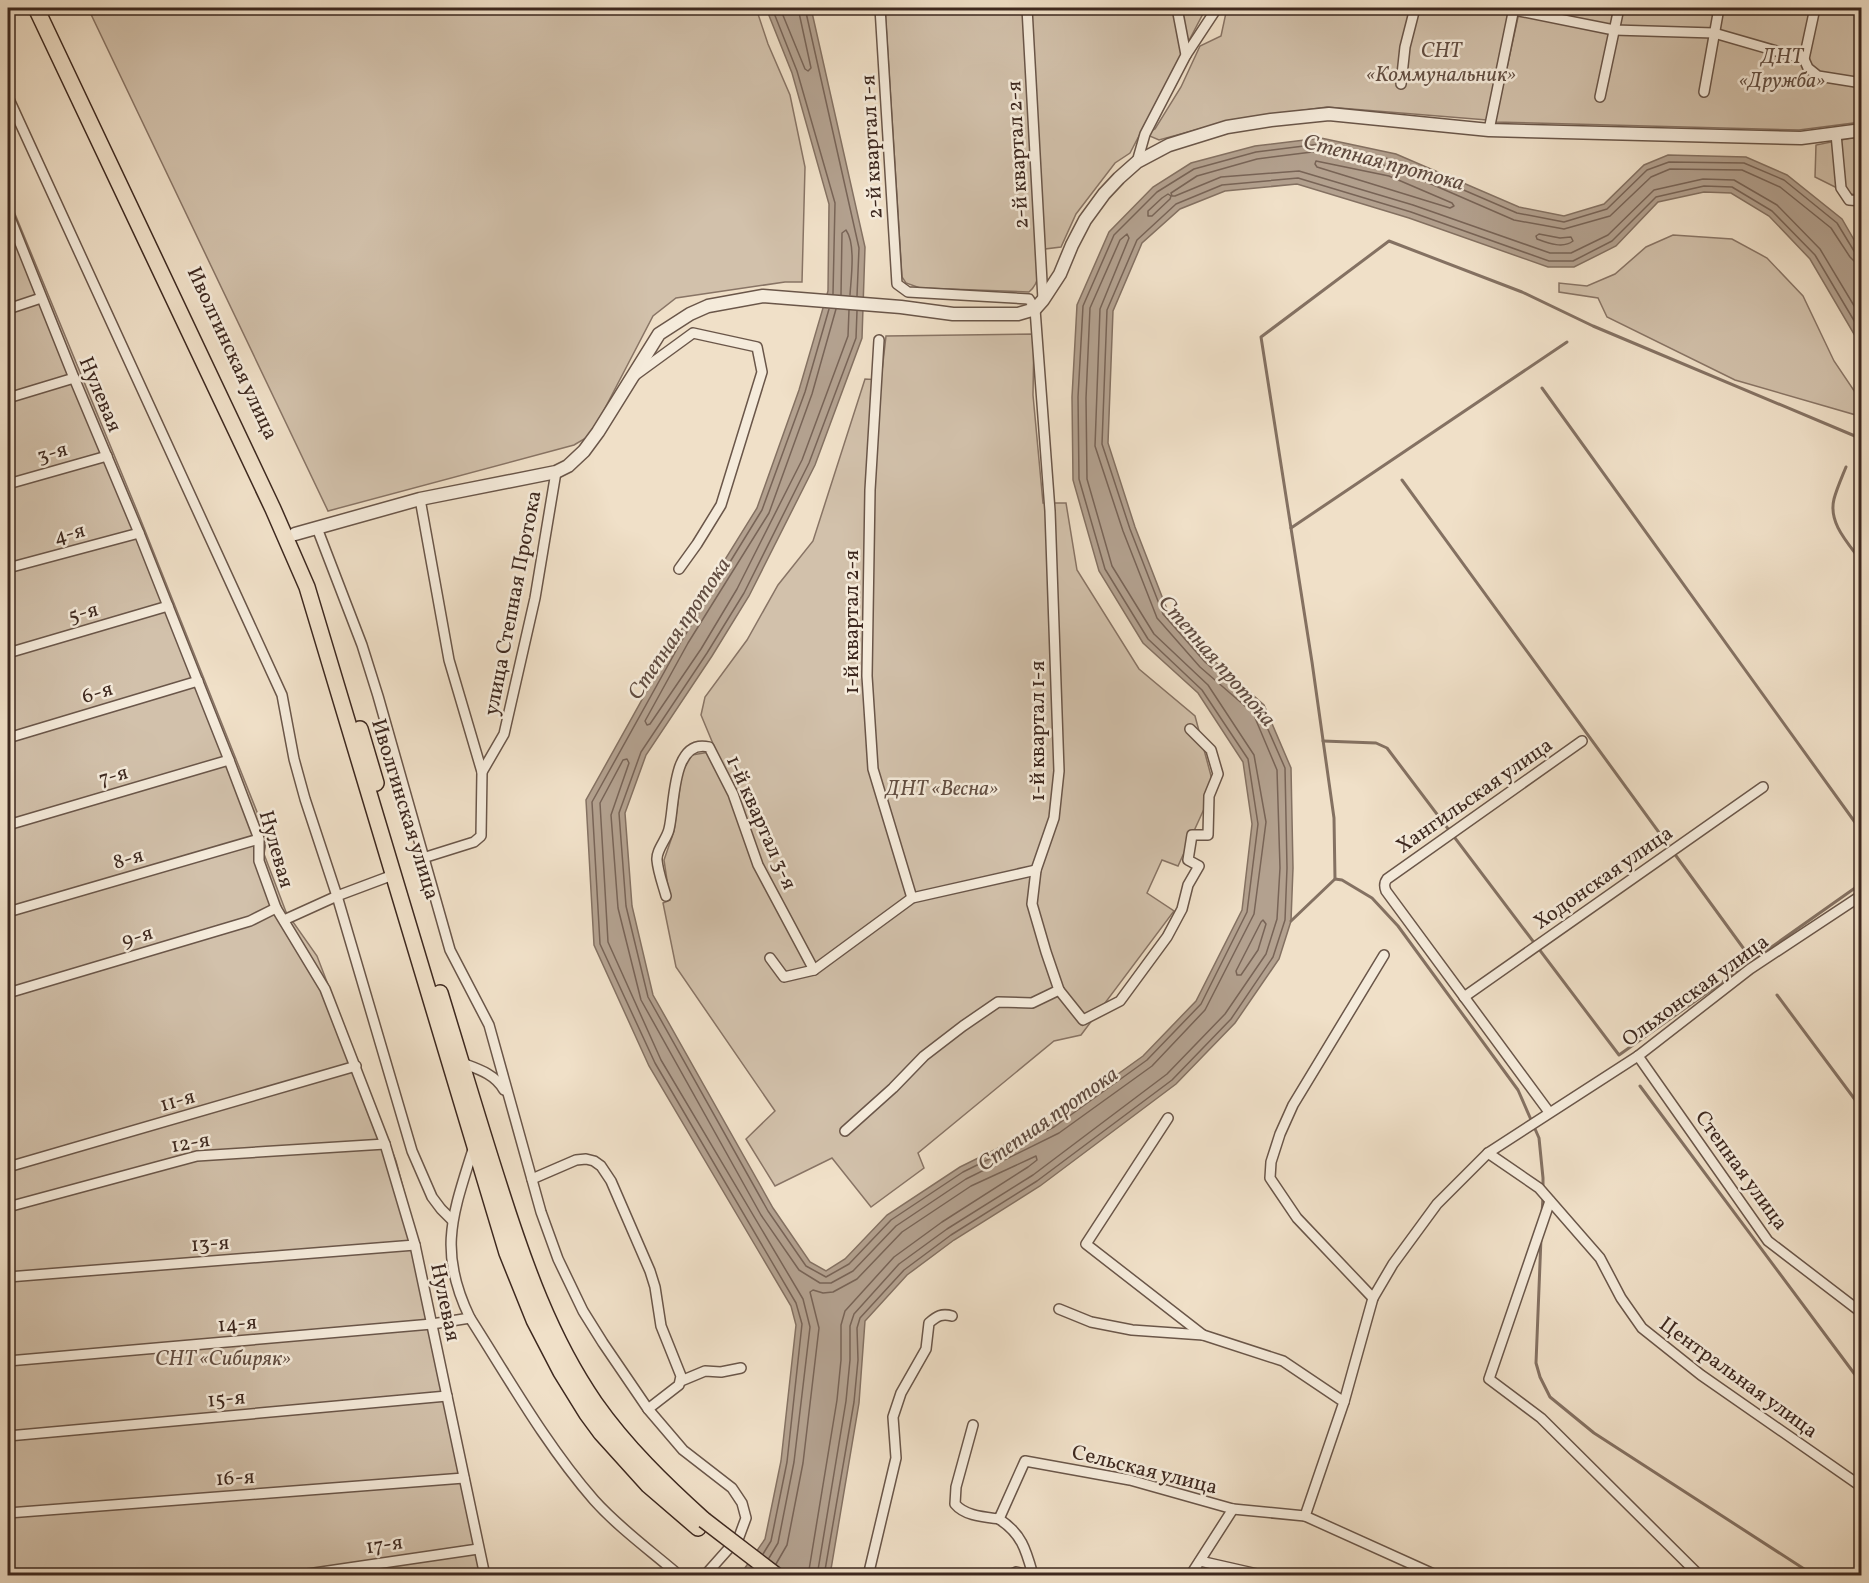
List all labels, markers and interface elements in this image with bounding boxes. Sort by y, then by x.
park label: СНТ «Коммунальник» [1366,37,1516,90]
park label: ДНТ «Дружба» [1739,43,1825,96]
street label: 2-й квартал 1-я [854,74,891,220]
street label: 2-й квартал 2-я [1000,80,1037,230]
water label: Степная протока [1299,127,1467,200]
street label: Иволгинская улица [179,262,284,445]
street label: Нулевая [71,352,128,437]
street label: 3-я [34,435,71,472]
street label: улица Степная Протока [477,488,550,718]
street label: 4-я [50,516,88,553]
street label: 1-й квартал 2-я [838,550,867,694]
water label: Степная протока [621,552,739,707]
water label: Степная протока [1150,589,1282,734]
street label: 5-я [65,595,102,631]
street label: 1-й квартал 1-я [1024,661,1053,801]
street label: 6-я [78,675,117,712]
street label: Иволгинская улица [363,715,446,904]
street label: Хангильская улица [1391,731,1559,861]
street label: 1-й квартал 3-я [718,751,803,894]
street label: 7-я [95,758,131,794]
park label: ДНТ «Весна» [884,775,998,804]
street label: Нулевая [251,807,300,892]
street label: Ходонская улица [1528,819,1679,937]
street label: 8-я [110,841,147,878]
street label: 9-я [118,919,157,956]
street label: Ольхонская улица [1616,928,1775,1054]
water label: Степная протока [972,1060,1125,1180]
street label: 11-я [156,1083,198,1120]
street label: Степная улица [1687,1105,1794,1237]
street label: 12-я [168,1126,212,1161]
street label: 13-я [190,1229,230,1260]
street label: Нулевая [422,1260,467,1344]
street label: 14-я [216,1308,258,1341]
street label: Центральная улица [1653,1311,1824,1446]
park label: СНТ «Сибиряк» [155,1345,291,1374]
street label: 15-я [206,1383,246,1416]
street label: Сельская улица [1069,1438,1221,1503]
street label: 16-я [215,1463,256,1494]
street label: 17-я [364,1529,405,1562]

